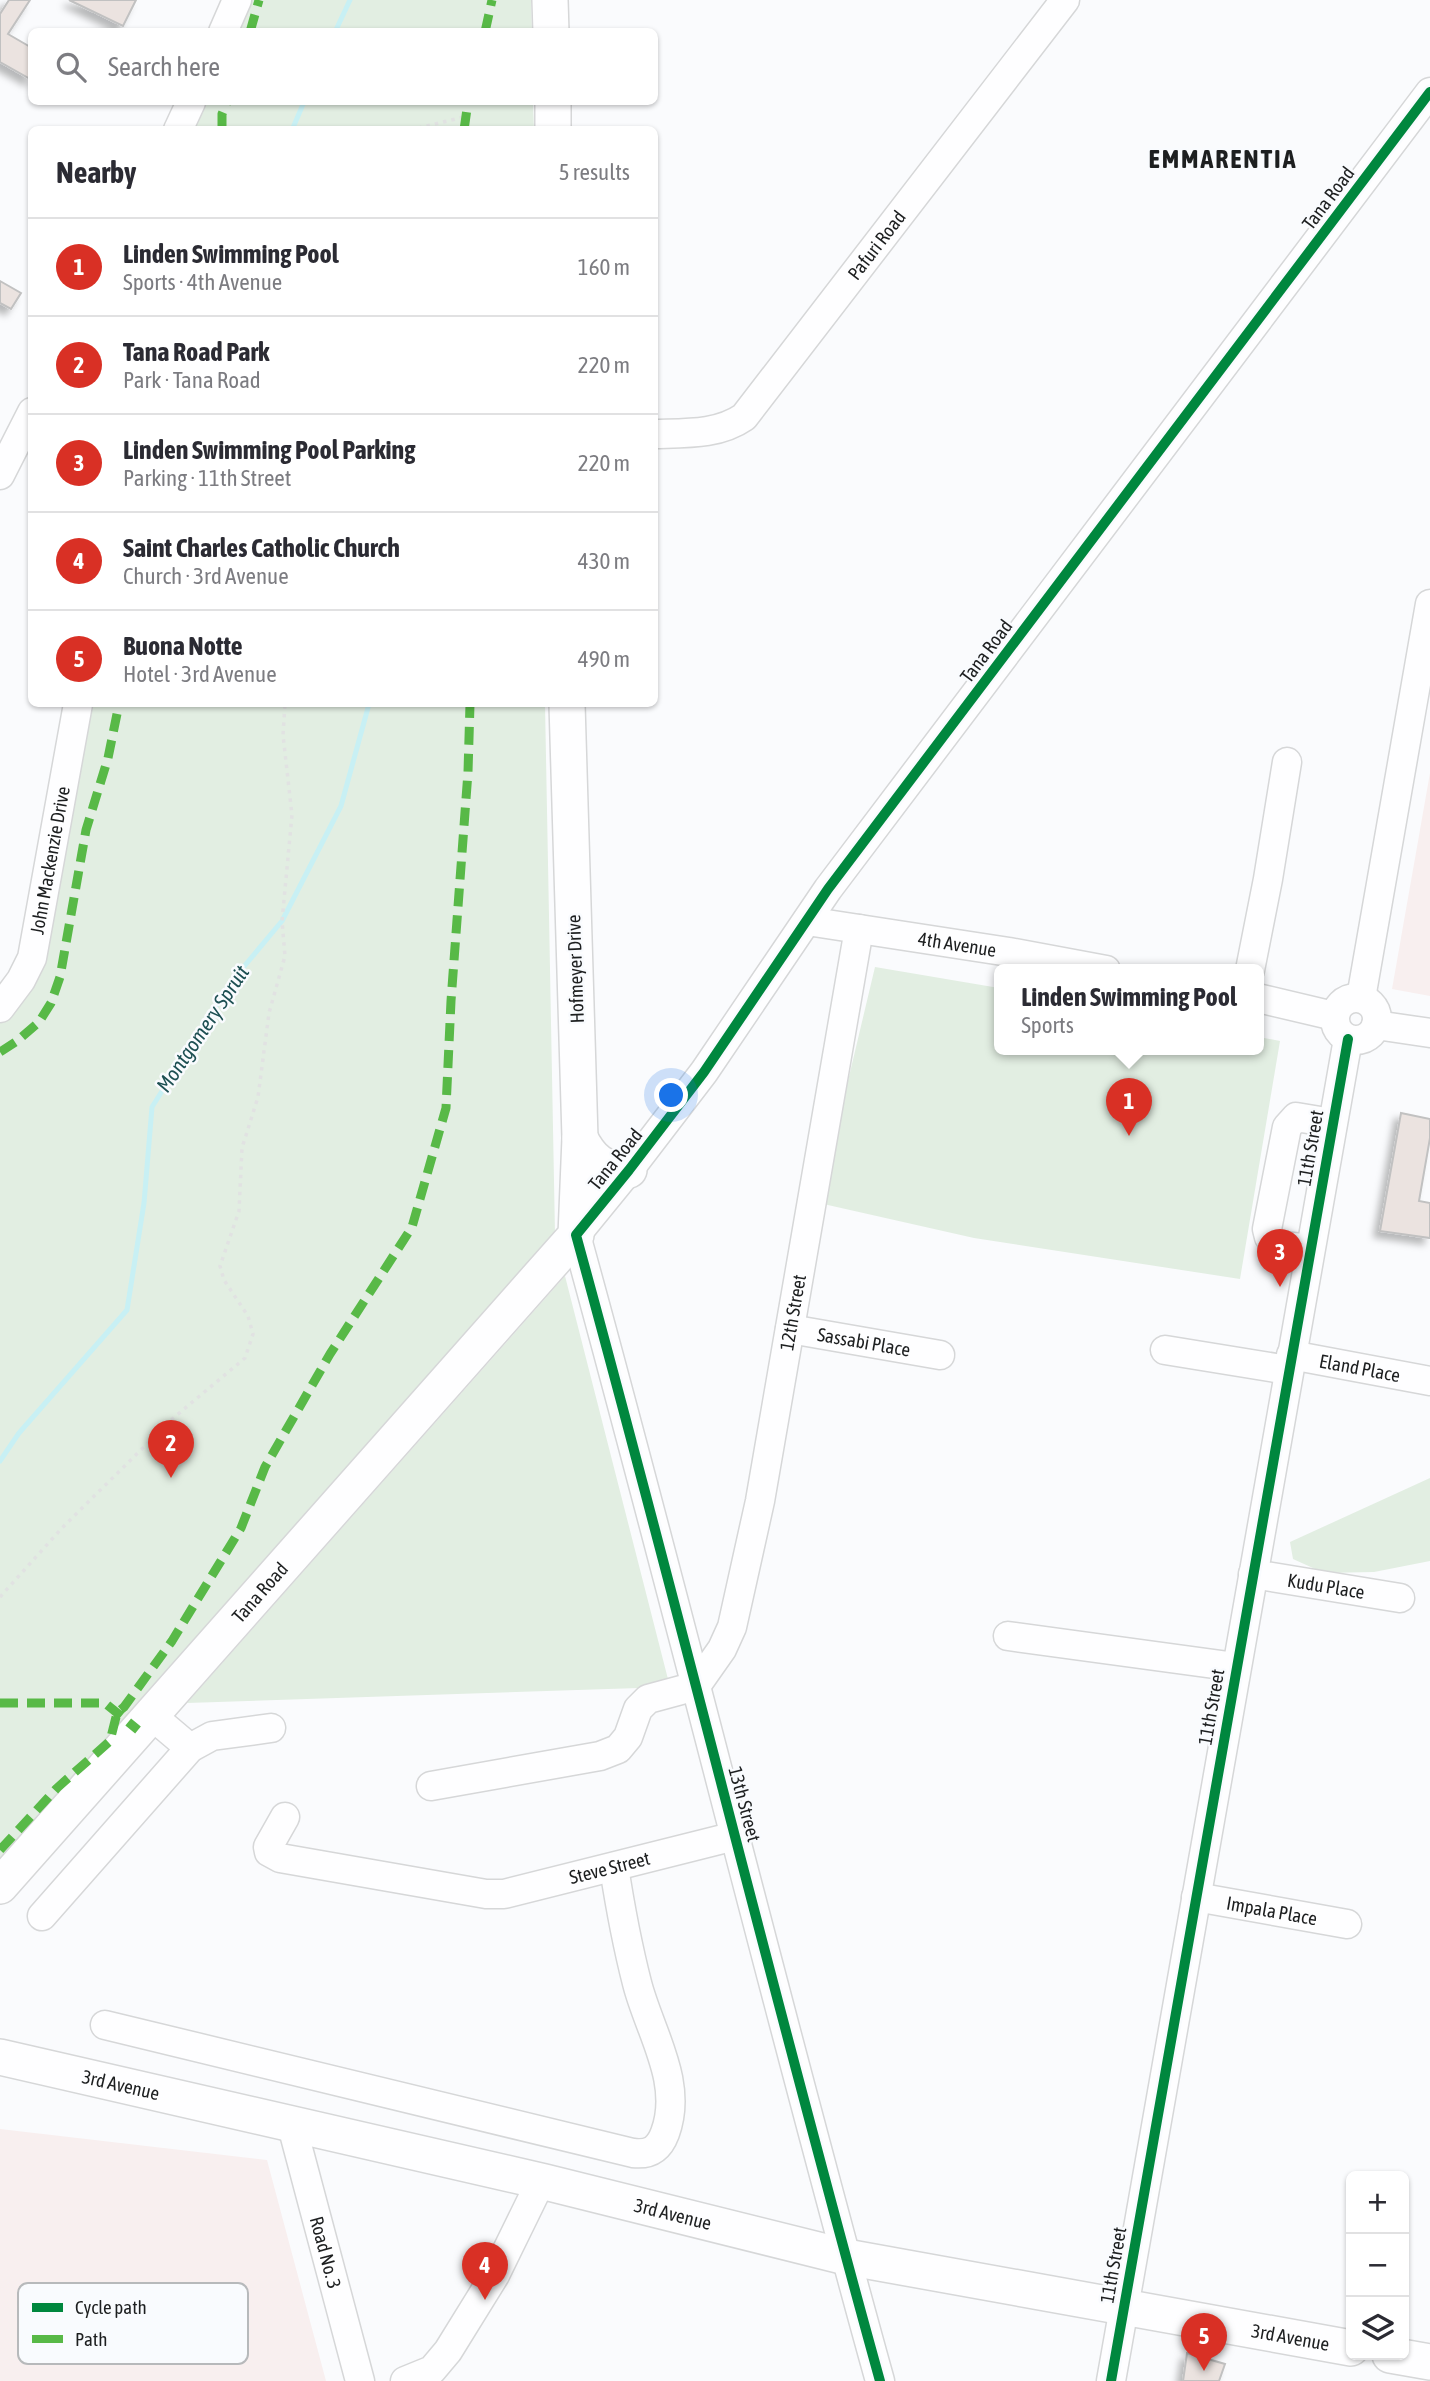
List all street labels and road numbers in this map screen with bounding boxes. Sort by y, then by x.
street label: Tana Road [1297,162,1359,234]
street label: Pafuri Road [843,206,910,284]
street label: Tana Road [955,615,1017,687]
street label: John Mackenzie Drive [26,784,74,936]
street label: Hofmeyer Drive [562,914,588,1024]
street label: 4th Avenue [917,927,998,961]
street label: 11th Street [1292,1108,1328,1188]
street label: Tana Road [584,1124,646,1194]
street label: 12th Street [775,1273,810,1352]
street label: Sassabi Place [816,1323,912,1361]
street label: Eland Place [1318,1350,1402,1386]
street label: Tana Road [227,1558,292,1627]
street label: Kudu Place [1286,1569,1366,1603]
street label: 11th Street [1193,1667,1229,1747]
street label: 13th Street [724,1764,766,1844]
street label: Steve Street [567,1847,652,1888]
street label: Impala Place [1225,1892,1319,1929]
street label: 3rd Avenue [80,2065,162,2104]
street label: 3rd Avenue [632,2194,714,2234]
street label: Road No. 3 [306,2214,346,2291]
street label: 11th Street [1095,2225,1131,2305]
street label: 3rd Avenue [1250,2319,1331,2355]

